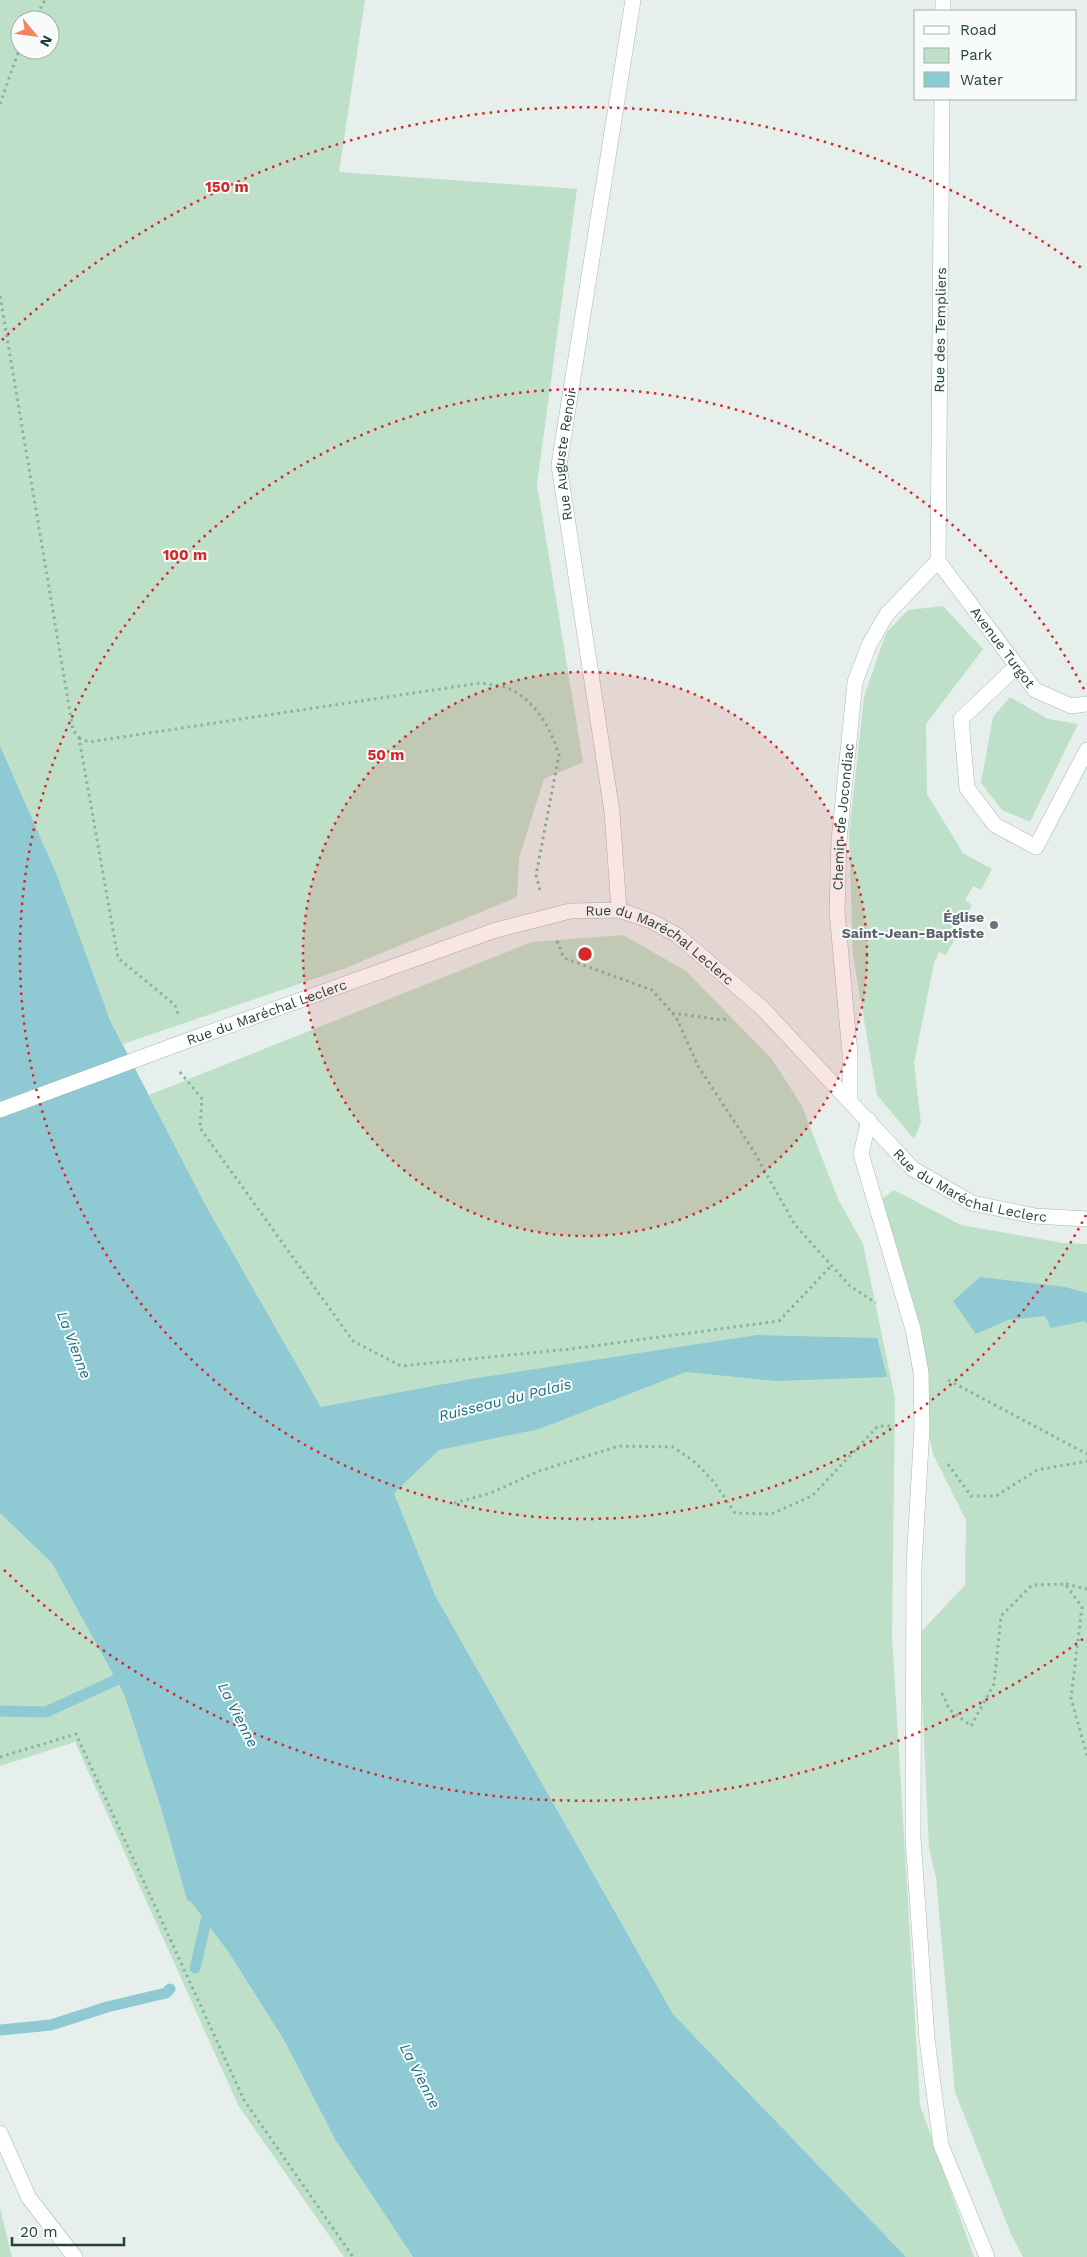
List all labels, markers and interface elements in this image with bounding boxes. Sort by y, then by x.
north arrow [10,10,60,60]
legend [914,10,1077,100]
text: Road [960,21,997,39]
text: N [37,33,56,50]
text: Park [960,46,993,64]
text: Water [960,71,1003,89]
text: 150 m [205,178,249,196]
street label: Rue des Templiers [931,267,949,393]
street label: Rue Auguste Renoir [551,387,579,522]
text: 100 m [163,546,207,564]
street label: Avenue Turgot [967,604,1039,691]
street label: Chemin de Jocondiac [830,742,857,891]
text: 50 m [368,746,404,764]
street label: Rue du Maréchal Leclerc [585,901,737,988]
place label: Église Saint-Jean-Baptiste [842,909,984,941]
marker: Église Saint-Jean-Baptiste [988,919,1000,931]
centre of rings [576,945,594,963]
street label: Rue du Maréchal Leclerc [184,976,349,1048]
street label: Rue du Maréchal Leclerc [890,1145,1048,1225]
water label: La Vienne [53,1309,95,1381]
water label: Ruisseau du Palais [437,1375,573,1425]
water label: La Vienne [214,1679,262,1751]
water label: La Vienne [396,2040,444,2112]
scale bar [12,2214,125,2246]
text: 20 m [20,2223,58,2241]

